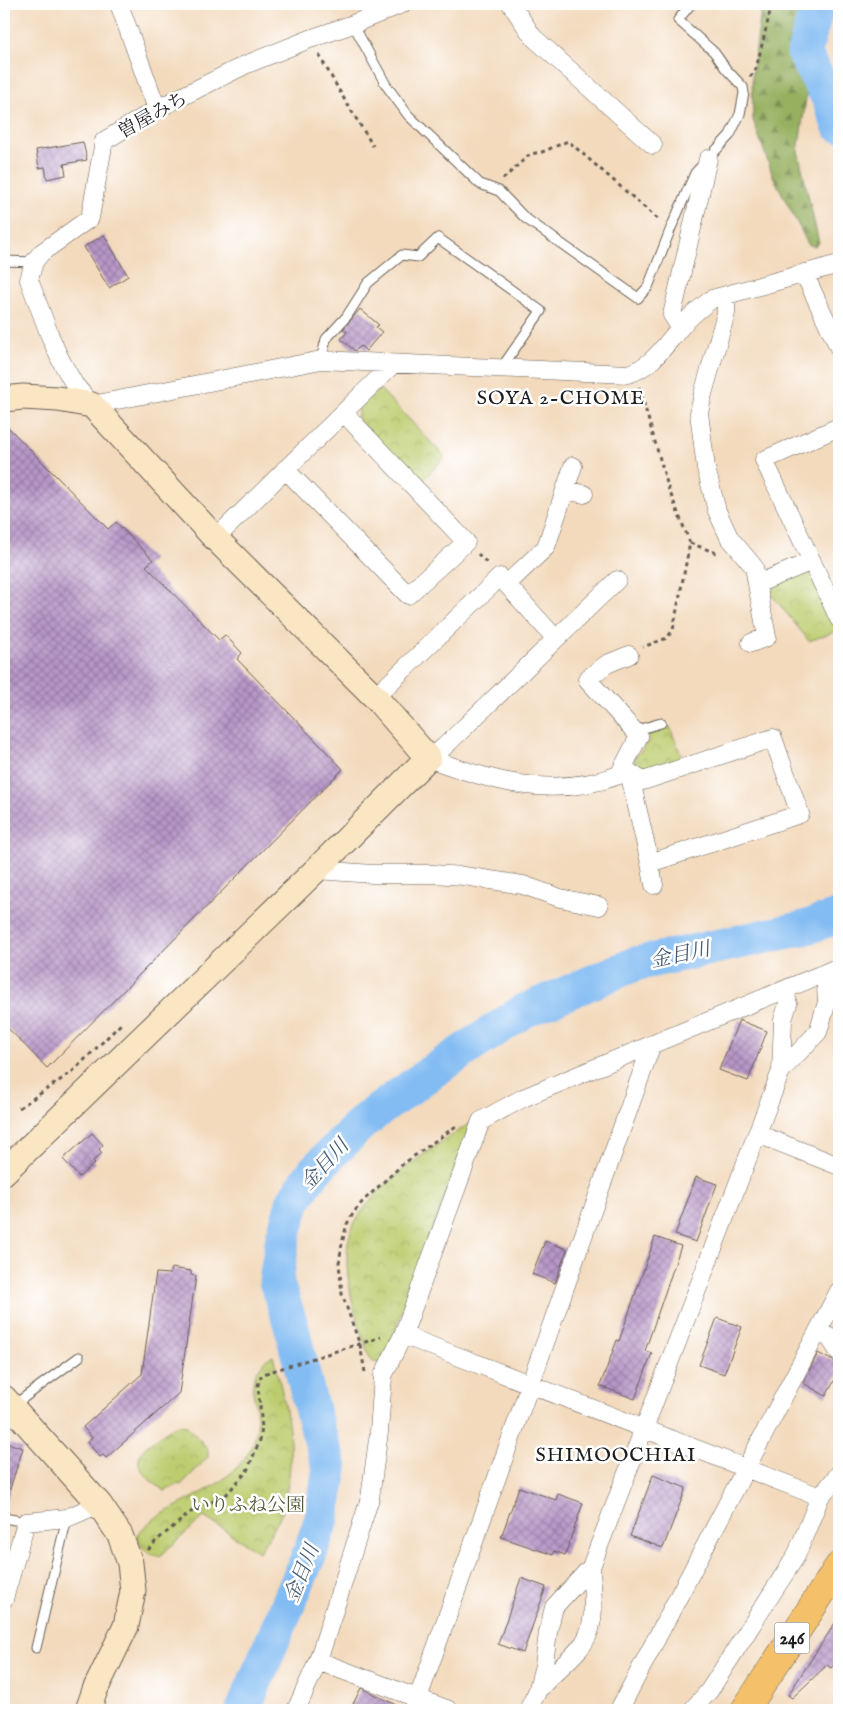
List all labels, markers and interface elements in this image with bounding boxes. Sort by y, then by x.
street label: 曽屋みち [114,87,192,145]
district label: SOYA 2-CHOME [477,386,645,411]
water label: 金目川 [648,937,714,974]
water label: 金目川 [296,1133,356,1196]
district label: SHIMOOCHIAI [536,1443,696,1468]
park label: いりふね公園 [191,1494,305,1518]
water label: 金目川 [280,1539,326,1606]
road number: 246 [774,1622,810,1654]

